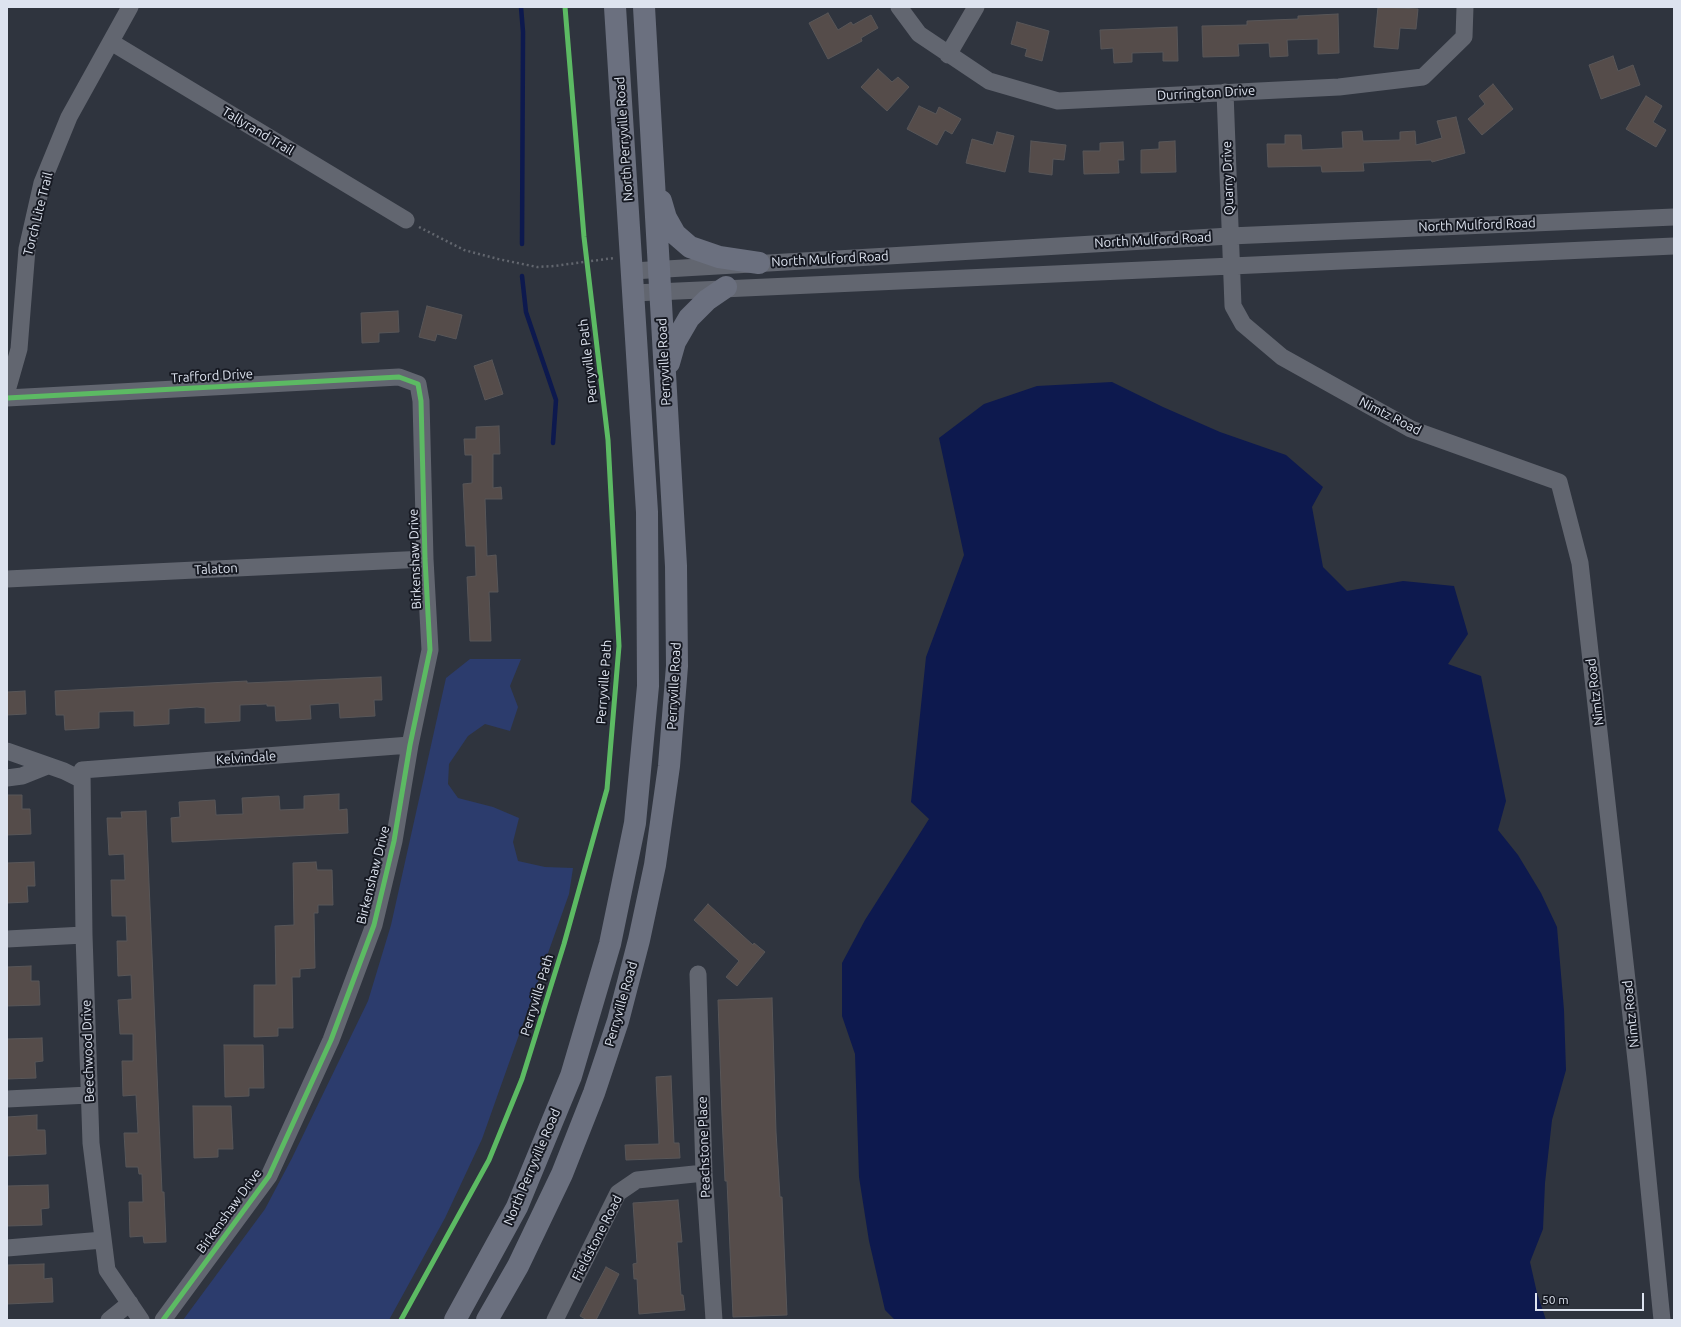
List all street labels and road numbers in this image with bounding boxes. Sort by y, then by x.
street label: North Perryville Road [612,76,636,202]
street label: Durrington Drive [1156,83,1256,103]
street label: Tallyrand Trail [219,103,297,159]
street label: Quarry Drive [1219,141,1237,215]
street label: Torch Lite Trail [20,171,56,257]
street label: North Mulford Road [1418,215,1536,235]
street label: North Mulford Road [1094,229,1212,251]
street label: North Mulford Road [771,248,889,270]
street label: Perryville Path [575,318,601,404]
street label: Perryville Road [654,318,674,406]
street label: Trafford Drive [171,366,253,386]
street label: Nimtz Road [1356,394,1424,438]
street label: Birkenshaw Drive [405,508,425,610]
street label: Talaton [194,560,238,578]
street label: Perryville Path [593,639,615,725]
street label: Perryville Road [664,642,684,730]
street label: Nimtz Road [1583,657,1607,727]
street label: Kelvindale [215,748,277,768]
street label: Birkenshaw Drive [353,824,393,926]
street label: Perryville Path [517,952,557,1038]
street label: Perryville Road [601,960,641,1048]
street label: Nimtz Road [1620,980,1642,1048]
street label: Beechwood Drive [78,999,98,1103]
street label: Peachstone Place [694,1096,714,1198]
street label: North Perryville Road [500,1106,564,1228]
street label: Birkenshaw Drive [193,1166,265,1256]
street label: Fieldstone Road [569,1193,625,1283]

